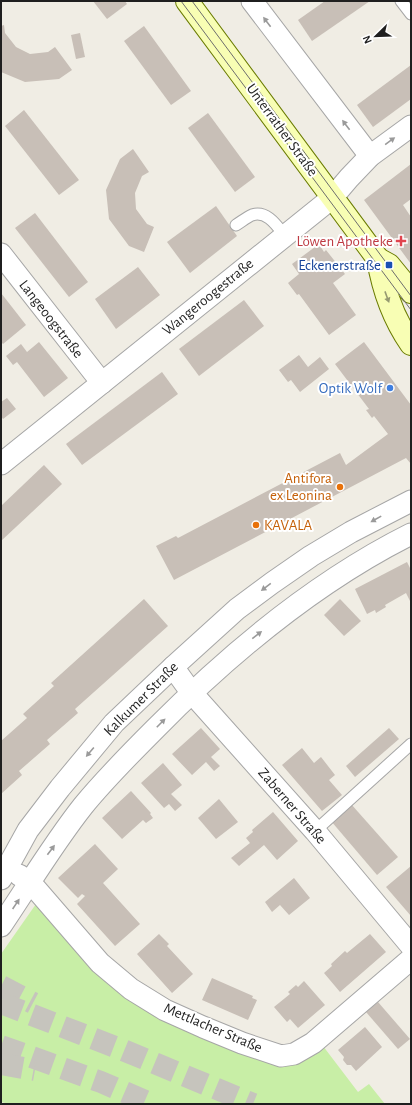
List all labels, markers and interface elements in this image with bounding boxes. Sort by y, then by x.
one-way arrow [263,16,272,27]
north arrow [356,16,396,56]
text: N [361,34,374,45]
street label: Unterrather Straße [244,81,321,179]
one-way arrow [342,119,351,130]
one-way arrow [384,137,395,146]
place label: Löwen Apotheke [296,234,393,249]
marker: Löwen Apotheke [396,236,406,246]
street label: Wangeroogestraße [160,256,256,338]
place label: Eckenerstraße [298,258,381,273]
marker: Eckenerstraße [384,260,394,270]
street label: Langeoogstraße [16,277,86,361]
one-way arrow [385,291,391,303]
place label: Optik Wolf [319,381,383,396]
marker: Optik Wolf [385,383,395,393]
place label: Antifora ex Leonina [270,471,332,503]
marker: Antifora ex Leonina [335,482,345,492]
one-way arrow [371,515,382,522]
place label: KAVALA [264,518,313,533]
marker: KAVALA [251,520,261,530]
one-way arrow [260,583,271,591]
one-way arrow [252,631,263,640]
street label: Kalkumer Straße [101,659,181,739]
one-way arrow [156,718,166,728]
one-way arrow [86,747,94,758]
street label: Zaberner Straße [255,765,329,847]
one-way arrow [47,844,55,855]
one-way arrow [12,898,19,910]
street label: Mettlacher Straße [162,1001,264,1055]

